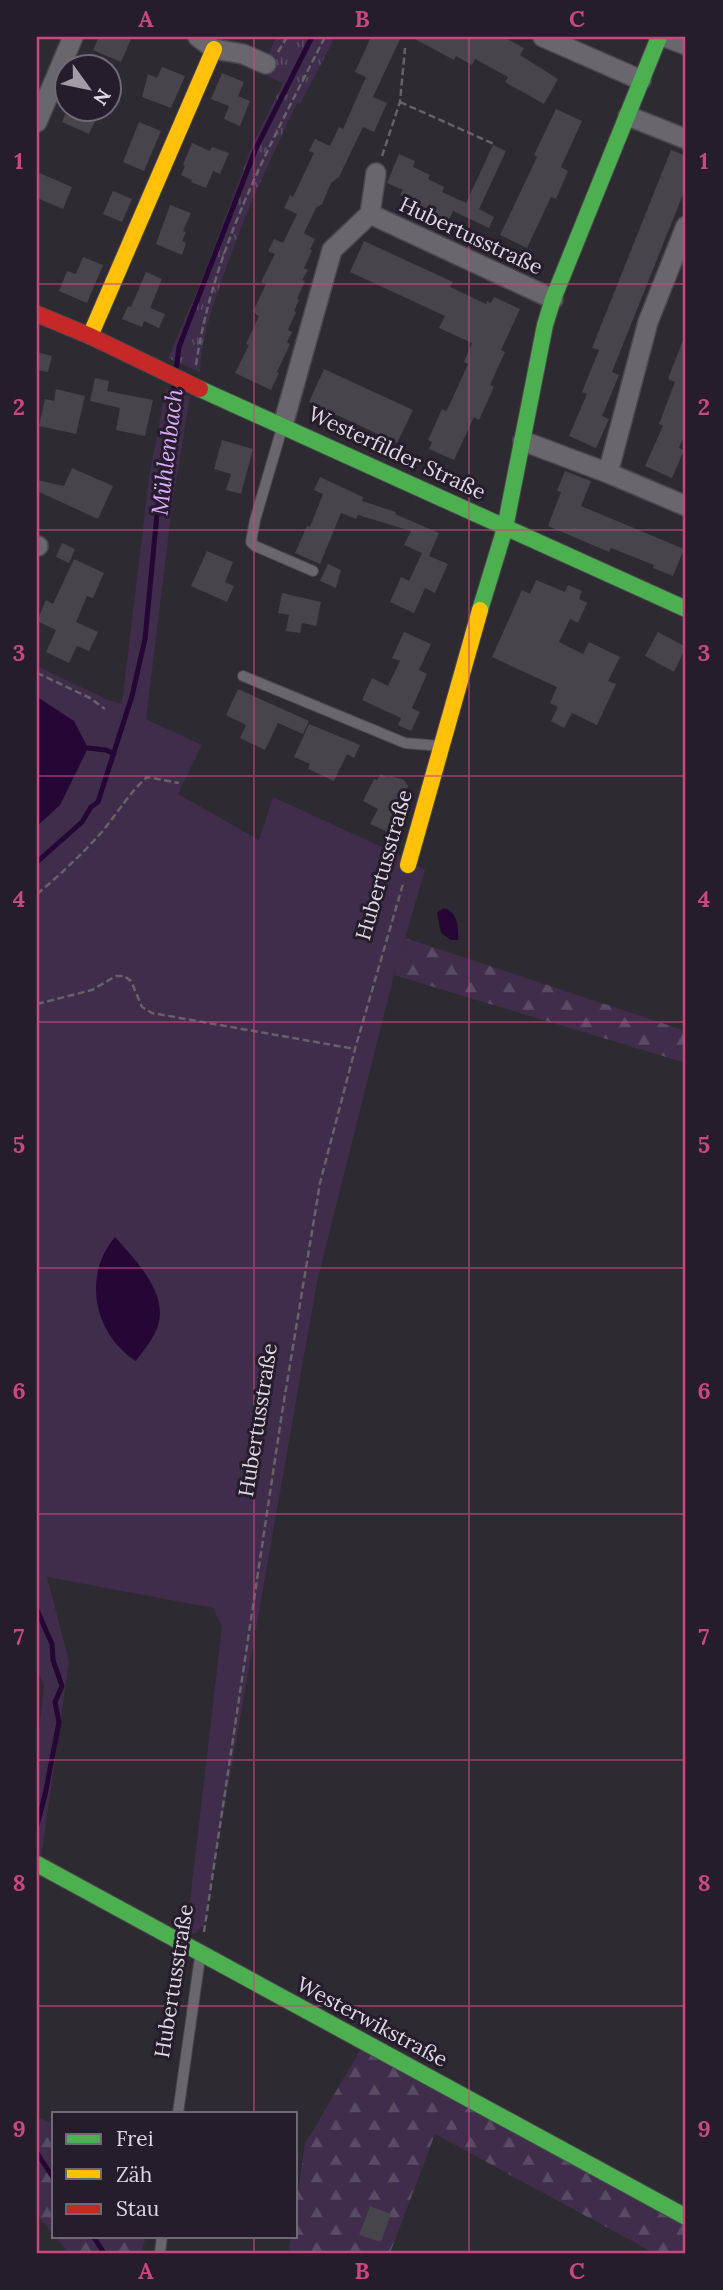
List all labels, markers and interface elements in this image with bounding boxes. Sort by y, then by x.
text: A [138,4,154,33]
text: B [354,4,370,33]
text: C [569,4,585,33]
north arrow [52,52,122,122]
text: N [88,85,116,110]
text: 1 [14,146,24,175]
text: 1 [699,146,709,175]
street label: Hubertusstraße [395,191,547,281]
water label: Mühlenbach [144,387,189,517]
text: 2 [13,392,25,421]
text: 2 [698,392,710,421]
street label: Westerfilder Straße [304,400,490,505]
text: 3 [13,638,25,667]
text: 3 [698,638,710,667]
street label: Hubertusstraße [349,787,418,943]
text: 4 [13,884,25,913]
text: 4 [698,884,710,913]
text: 5 [13,1130,25,1159]
text: 5 [698,1130,710,1159]
street label: Hubertusstraße [232,1341,283,1499]
text: 6 [12,1376,26,1405]
text: 6 [697,1376,711,1405]
text: 7 [14,1622,25,1651]
text: 7 [699,1622,710,1651]
text: 8 [12,1868,26,1897]
text: 8 [697,1868,711,1897]
street label: Hubertusstraße [148,1902,199,2060]
street label: Westerwikstraße [292,1970,452,2073]
legend [52,2112,298,2238]
text: 9 [12,2114,26,2143]
text: 9 [697,2114,711,2143]
text: Frei [116,2125,154,2152]
text: Zäh [116,2161,152,2188]
text: Stau [116,2195,159,2222]
text: A [138,2256,154,2285]
text: B [354,2256,370,2285]
text: C [569,2256,585,2285]

